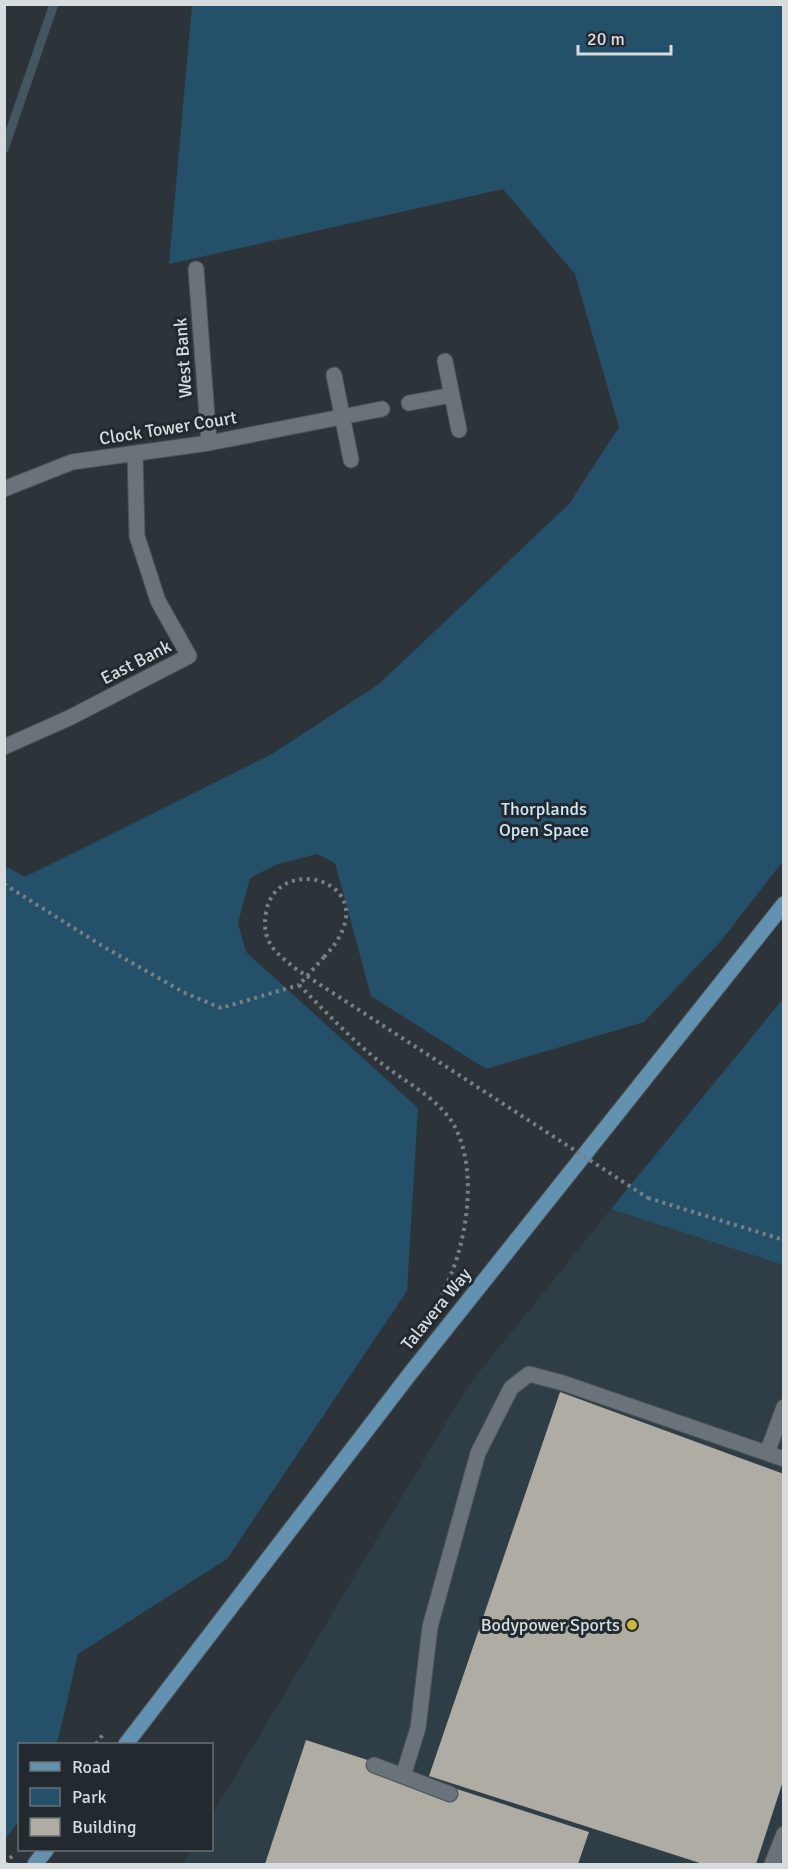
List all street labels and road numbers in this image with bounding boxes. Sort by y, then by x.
street label: West Bank [169,317,197,399]
street label: Clock Tower Court [98,406,238,450]
street label: East Bank [97,635,175,689]
street label: Talavera Way [396,1263,476,1355]

